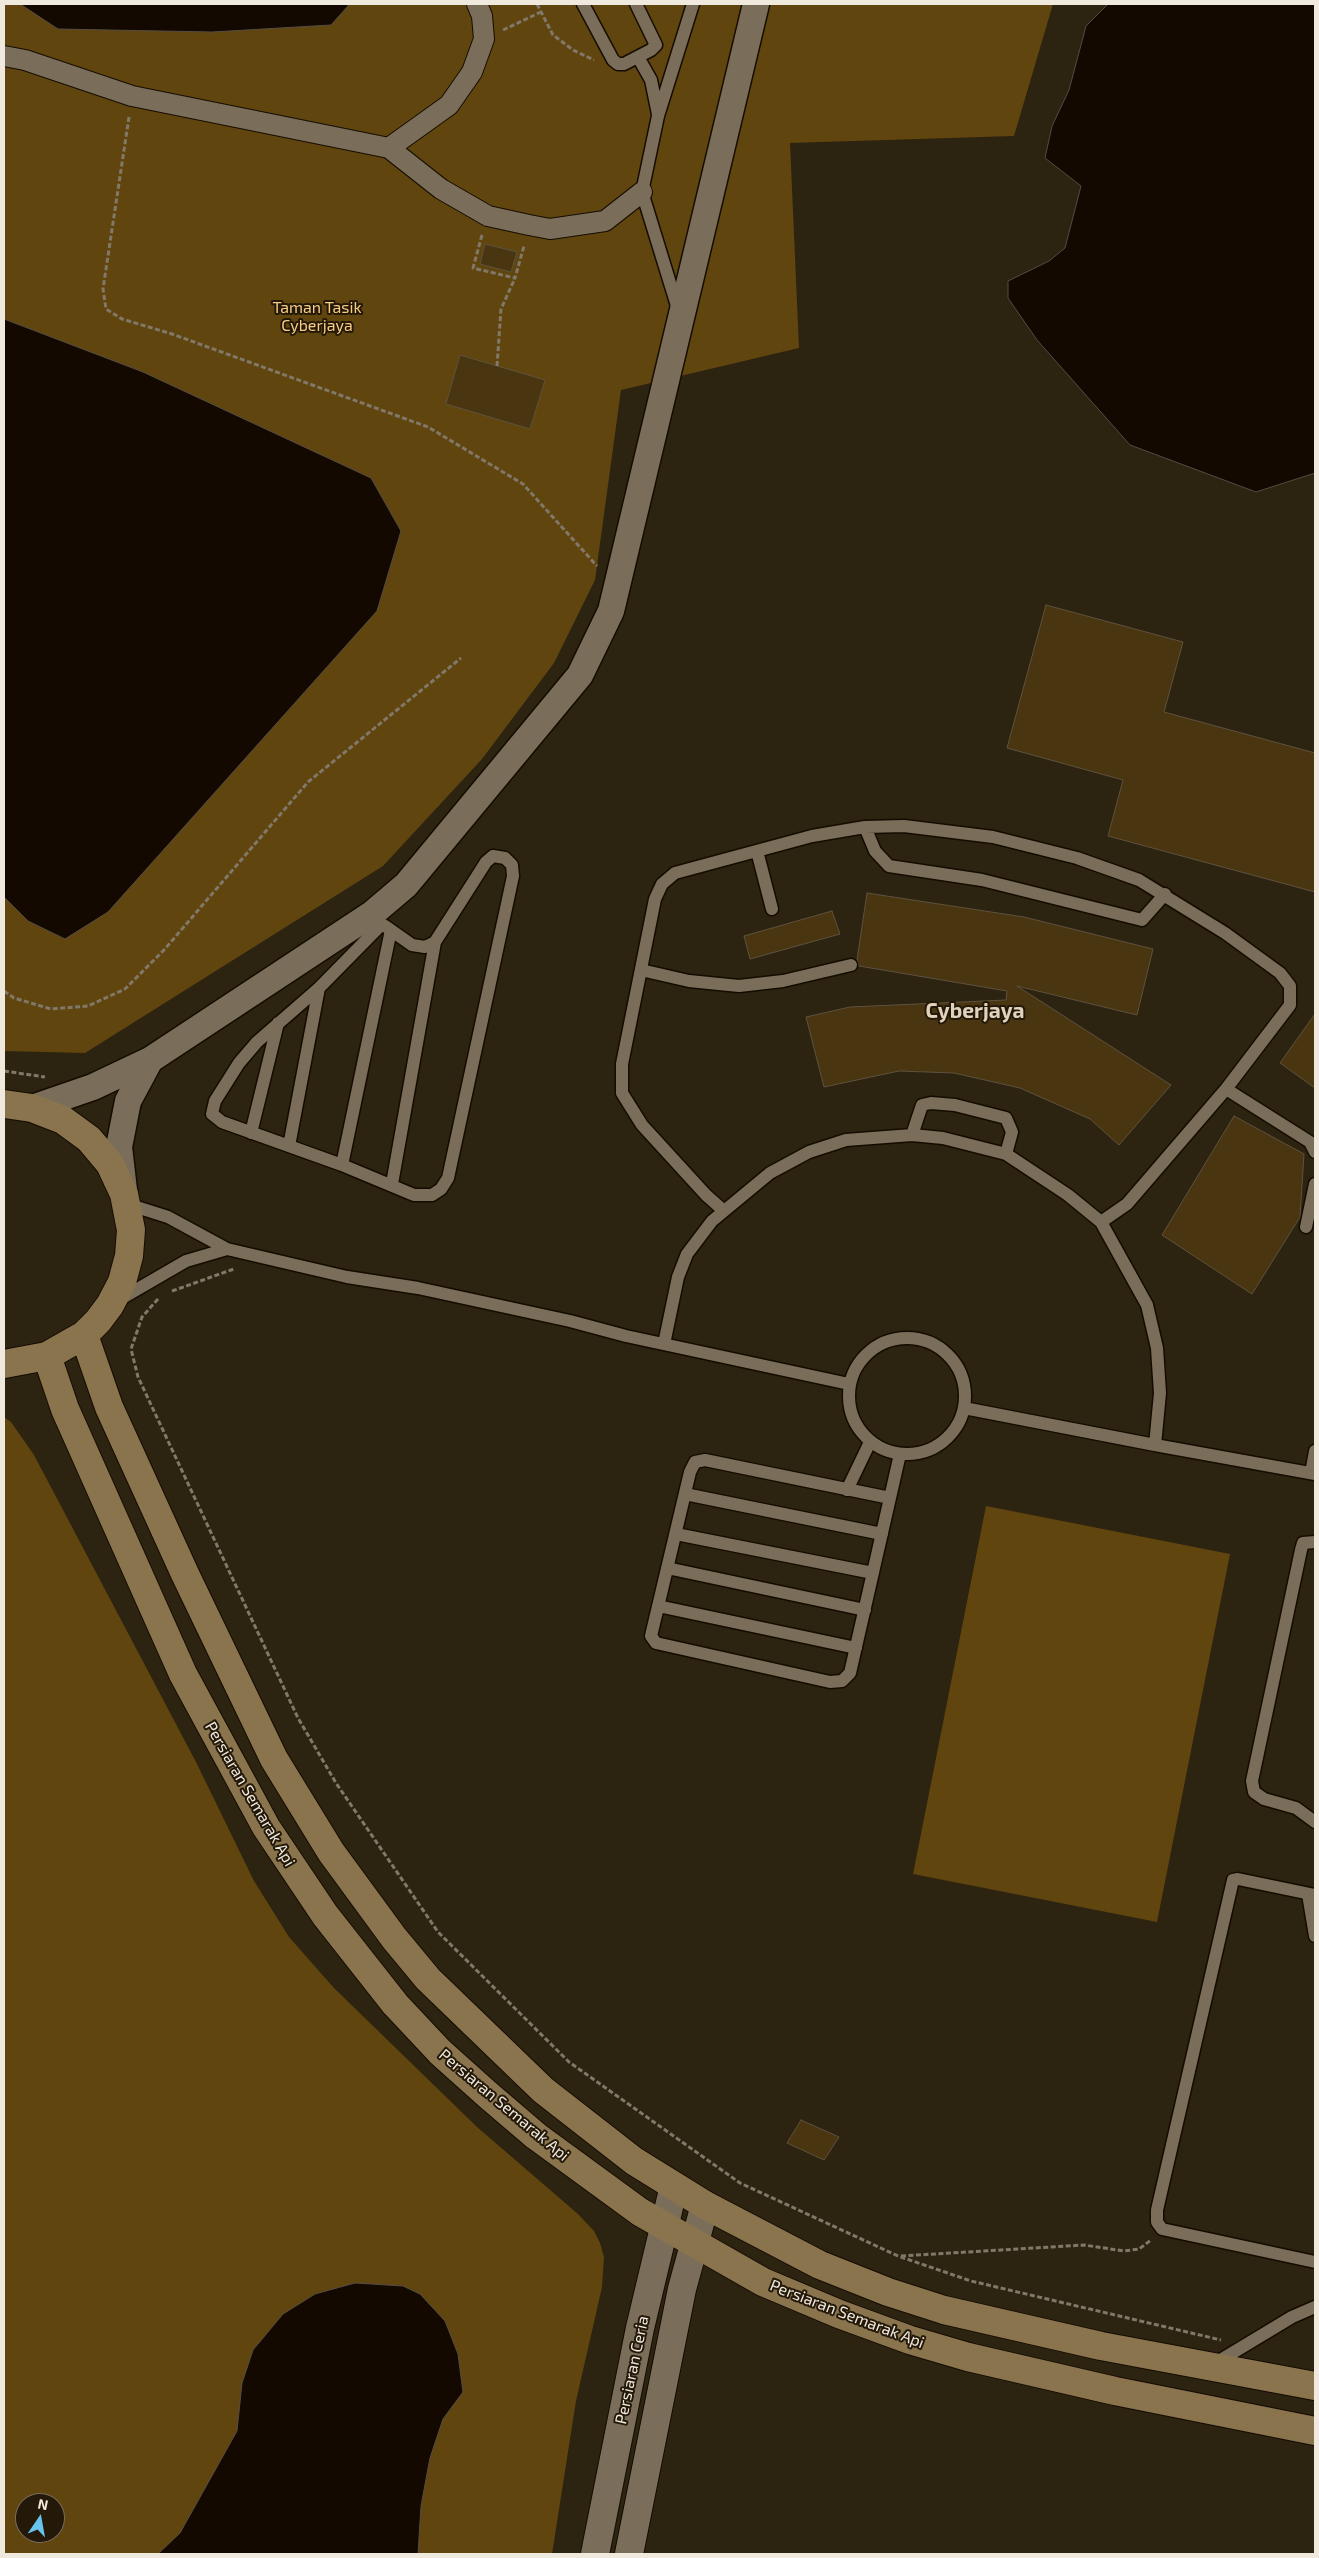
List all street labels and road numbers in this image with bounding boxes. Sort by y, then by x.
street label: Persiaran Semarak Api [201,1718,299,1870]
street label: Persiaran Semarak Api [435,2045,573,2165]
street label: Persiaran Semarak Api [767,2276,927,2352]
street label: Persiaran Ceria [611,2314,653,2426]

